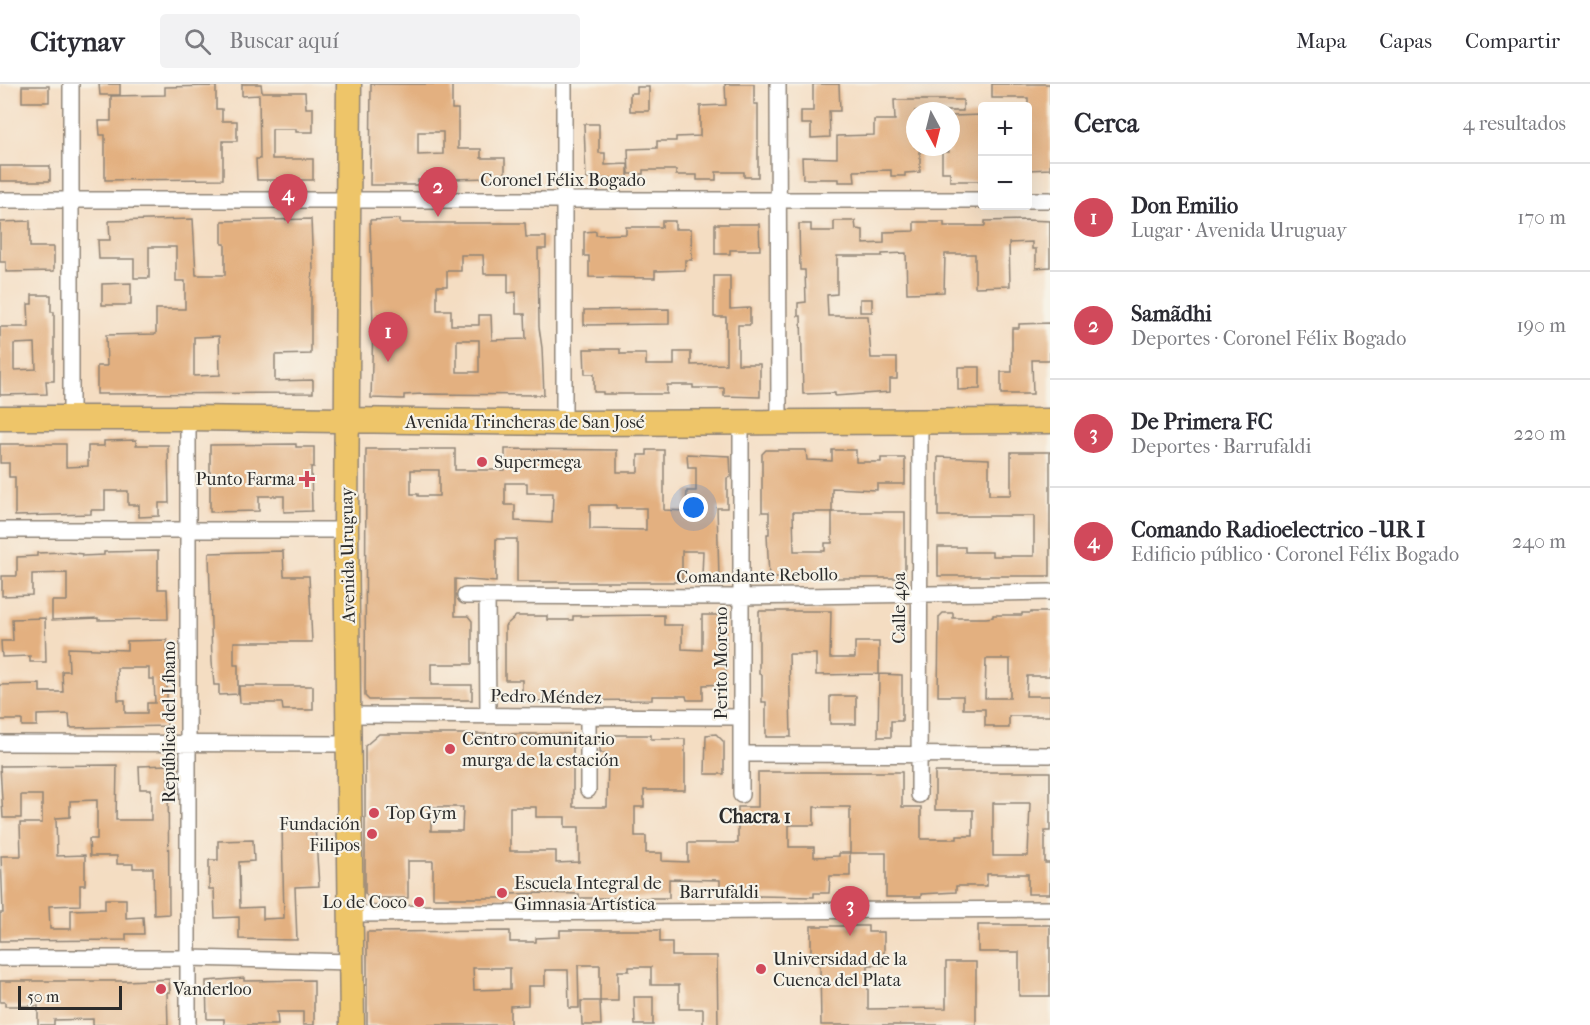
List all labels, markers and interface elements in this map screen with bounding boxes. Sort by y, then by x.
search box [160,14,580,68]
text: Citynav [30,25,124,58]
icon: search [181,25,214,58]
text: Buscar aquí [229,28,339,54]
text: Mapa [1296,29,1346,53]
text: Capas [1379,29,1432,53]
text: Compartir [1465,29,1560,53]
north arrow [906,102,960,156]
map controls [978,102,1032,210]
button: + [978,102,1032,156]
text: Cerca [1074,108,1139,139]
text: 4 resultados [1463,112,1566,135]
button: − [978,156,1032,210]
pin: 2 [418,168,458,217]
street label: Coronel Félix Bogado [480,170,646,191]
pin: 4 [268,174,308,224]
text: Don Emilio [1131,193,1238,219]
text: 1 [1090,206,1097,229]
text: 170 m [1517,206,1566,229]
text: Lugar · Avenida Uruguay [1131,219,1347,242]
text: Samãdhi [1131,301,1212,327]
pin: 1 [368,312,408,362]
text: 2 [1088,314,1099,337]
text: 190 m [1516,314,1566,337]
text: Deportes · Coronel Félix Bogado [1131,327,1406,350]
text: De Primera FC [1131,409,1272,435]
street label: Avenida Trincheras de San José [404,412,645,433]
text: 3 [1089,422,1098,445]
text: 220 m [1513,422,1566,445]
text: Deportes · Barrufaldi [1131,435,1311,458]
place label: Supermega [494,452,582,473]
marker: Supermega [475,455,489,469]
place label: Punto Farma [195,469,296,490]
marker: Punto Farma [300,472,314,486]
street label: Avenida Uruguay [336,485,360,624]
your location [679,493,708,522]
text: Comando Radioelectrico - UR I [1131,517,1425,543]
text: 4 [1088,530,1099,553]
text: 240 m [1512,530,1566,553]
text: Edificio público · Coronel Félix Bogado [1131,543,1459,566]
street label: Comandante Rebollo [676,564,838,588]
street label: Calle 49a [889,572,910,644]
street label: Perito Moreno [711,607,732,719]
street label: República del Líbano [159,641,180,803]
street label: Pedro Méndez [490,686,602,708]
place label: Centro comunitario murga de la estación [462,729,620,771]
marker: Centro comunitario murga de la estación [443,742,457,756]
place label: Top Gym [386,803,456,824]
district label: Chacra 1 [719,805,791,828]
marker: Top Gym [367,806,381,820]
place label: Fundación Filipos [279,814,361,856]
marker: Fundación Filipos [365,827,379,841]
place label: Escuela Integral de Gimnasia Artística [514,873,662,915]
street label: Barrufaldi [679,882,760,903]
marker: Escuela Integral de Gimnasia Artística [495,886,509,900]
pin: 3 [830,886,870,936]
place label: Lo de Coco [322,892,407,913]
marker: Lo de Coco [412,895,426,909]
place label: Universidad de la Cuenca del Plata [773,949,908,991]
marker: Universidad de la Cuenca del Plata [754,962,768,976]
place label: Vanderloo [172,979,252,1000]
marker: Vanderloo [154,982,168,996]
scale bar [18,983,122,1010]
text: 50 m [27,987,59,1006]

